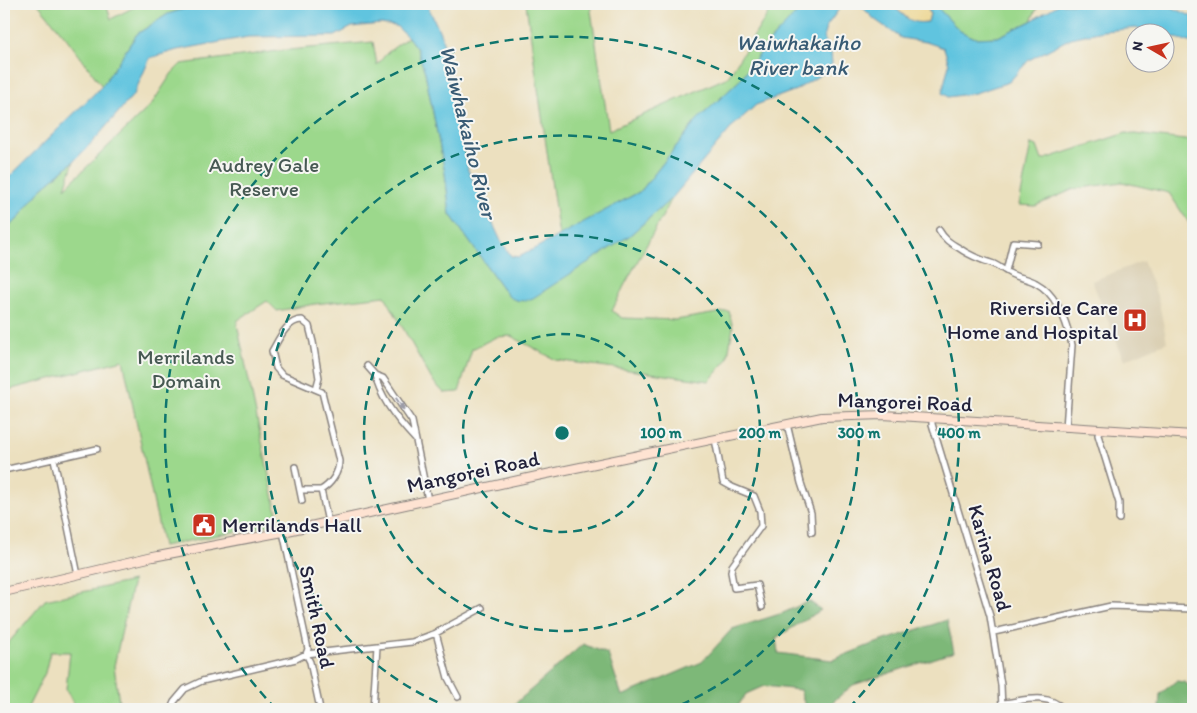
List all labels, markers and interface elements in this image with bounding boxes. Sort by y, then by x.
north arrow [1124,22,1174,72]
water label: Waiwhakaiho River bank [736,29,861,81]
text: N [1129,40,1147,52]
water label: Waiwhakaiho River [434,43,504,224]
park label: Audrey Gale Reserve [209,152,319,201]
place label: Riverside Care Home and Hospital [947,295,1118,344]
hospital icon: Riverside Care Home and Hospital [1122,307,1148,333]
park label: Merrilands Domain [137,344,235,393]
street label: Mangorei Road [837,387,973,416]
one-way arrow [395,397,405,410]
centre of rings [553,424,571,442]
text: 100 m [640,424,682,442]
text: 200 m [739,424,782,442]
text: 300 m [838,424,881,442]
text: 400 m [937,424,981,442]
street label: Mangorei Road [404,445,542,498]
street label: Karina Road [963,502,1018,615]
public building icon: Merrilands Hall [191,512,217,538]
place label: Merrilands Hall [222,512,362,537]
street label: Smith Road [294,563,341,671]

